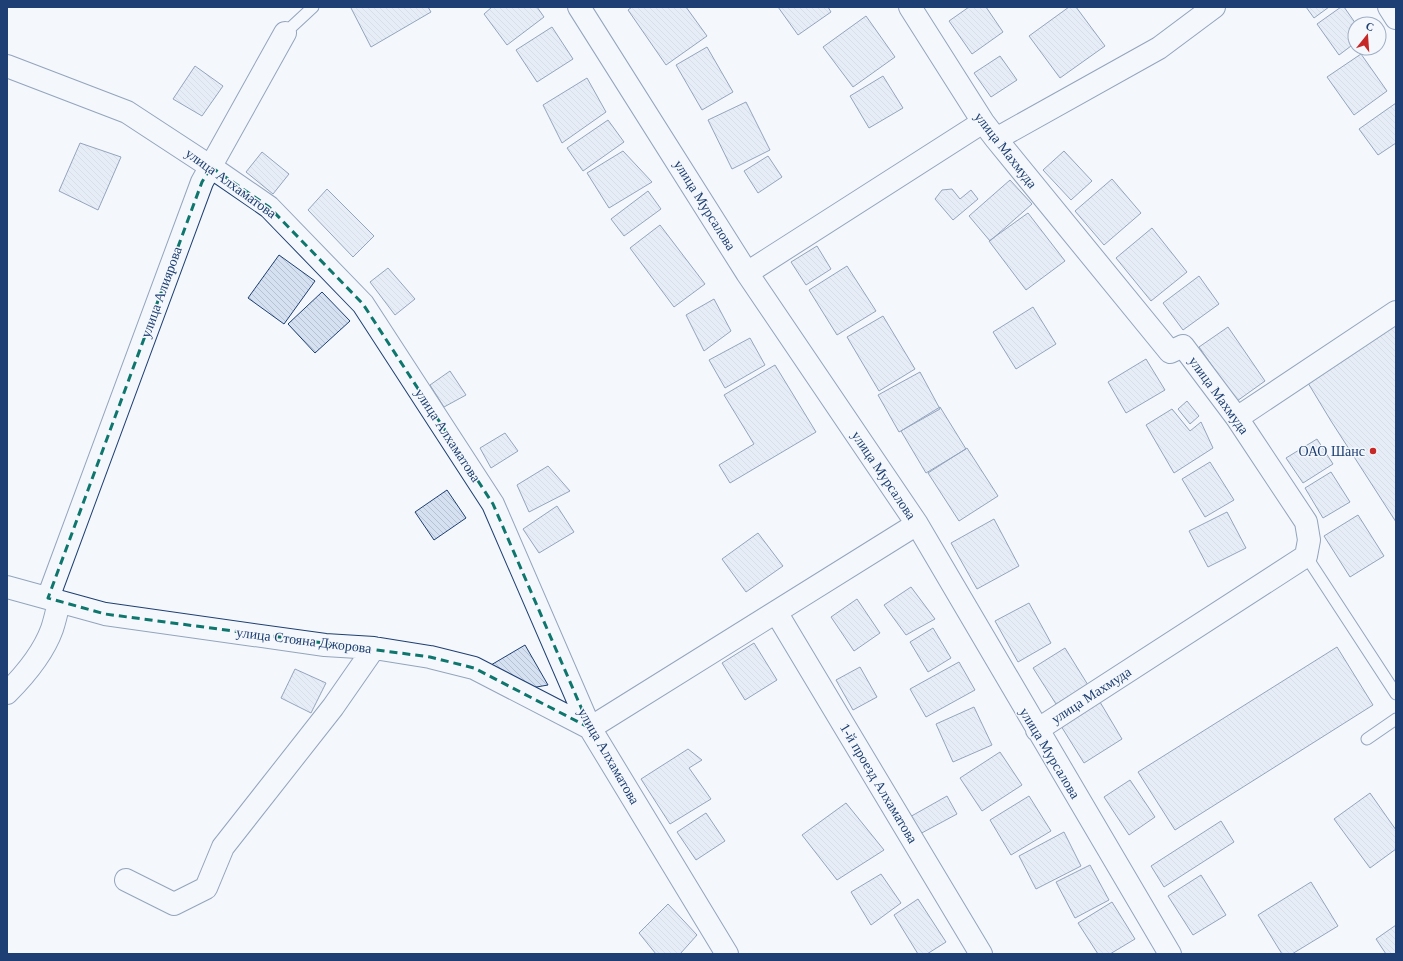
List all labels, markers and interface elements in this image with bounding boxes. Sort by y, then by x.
north arrow [1347,16,1387,56]
text: С [1364,20,1376,33]
street label: улица Махмуда [971,109,1040,192]
street label: улица Алхаматова [182,145,280,222]
street label: улица Мурсалова [671,157,739,254]
street label: улица Алиярова [138,244,185,340]
street label: улица Махмуда [1185,354,1252,438]
street label: улица Алхаматова [412,386,484,485]
street label: улица Мурсалова [848,428,919,523]
place label: ОАО Шанс [1299,444,1365,459]
marker: ОАО Шанс [1368,446,1378,456]
street label: улица Стояна Джорова [236,625,373,656]
street label: улица Махмуда [1049,664,1135,727]
street label: улица Мурсалова [1016,705,1083,802]
street label: улица Алхаматова [575,706,643,808]
street label: 1-й проезд Алхаматова [837,721,921,846]

